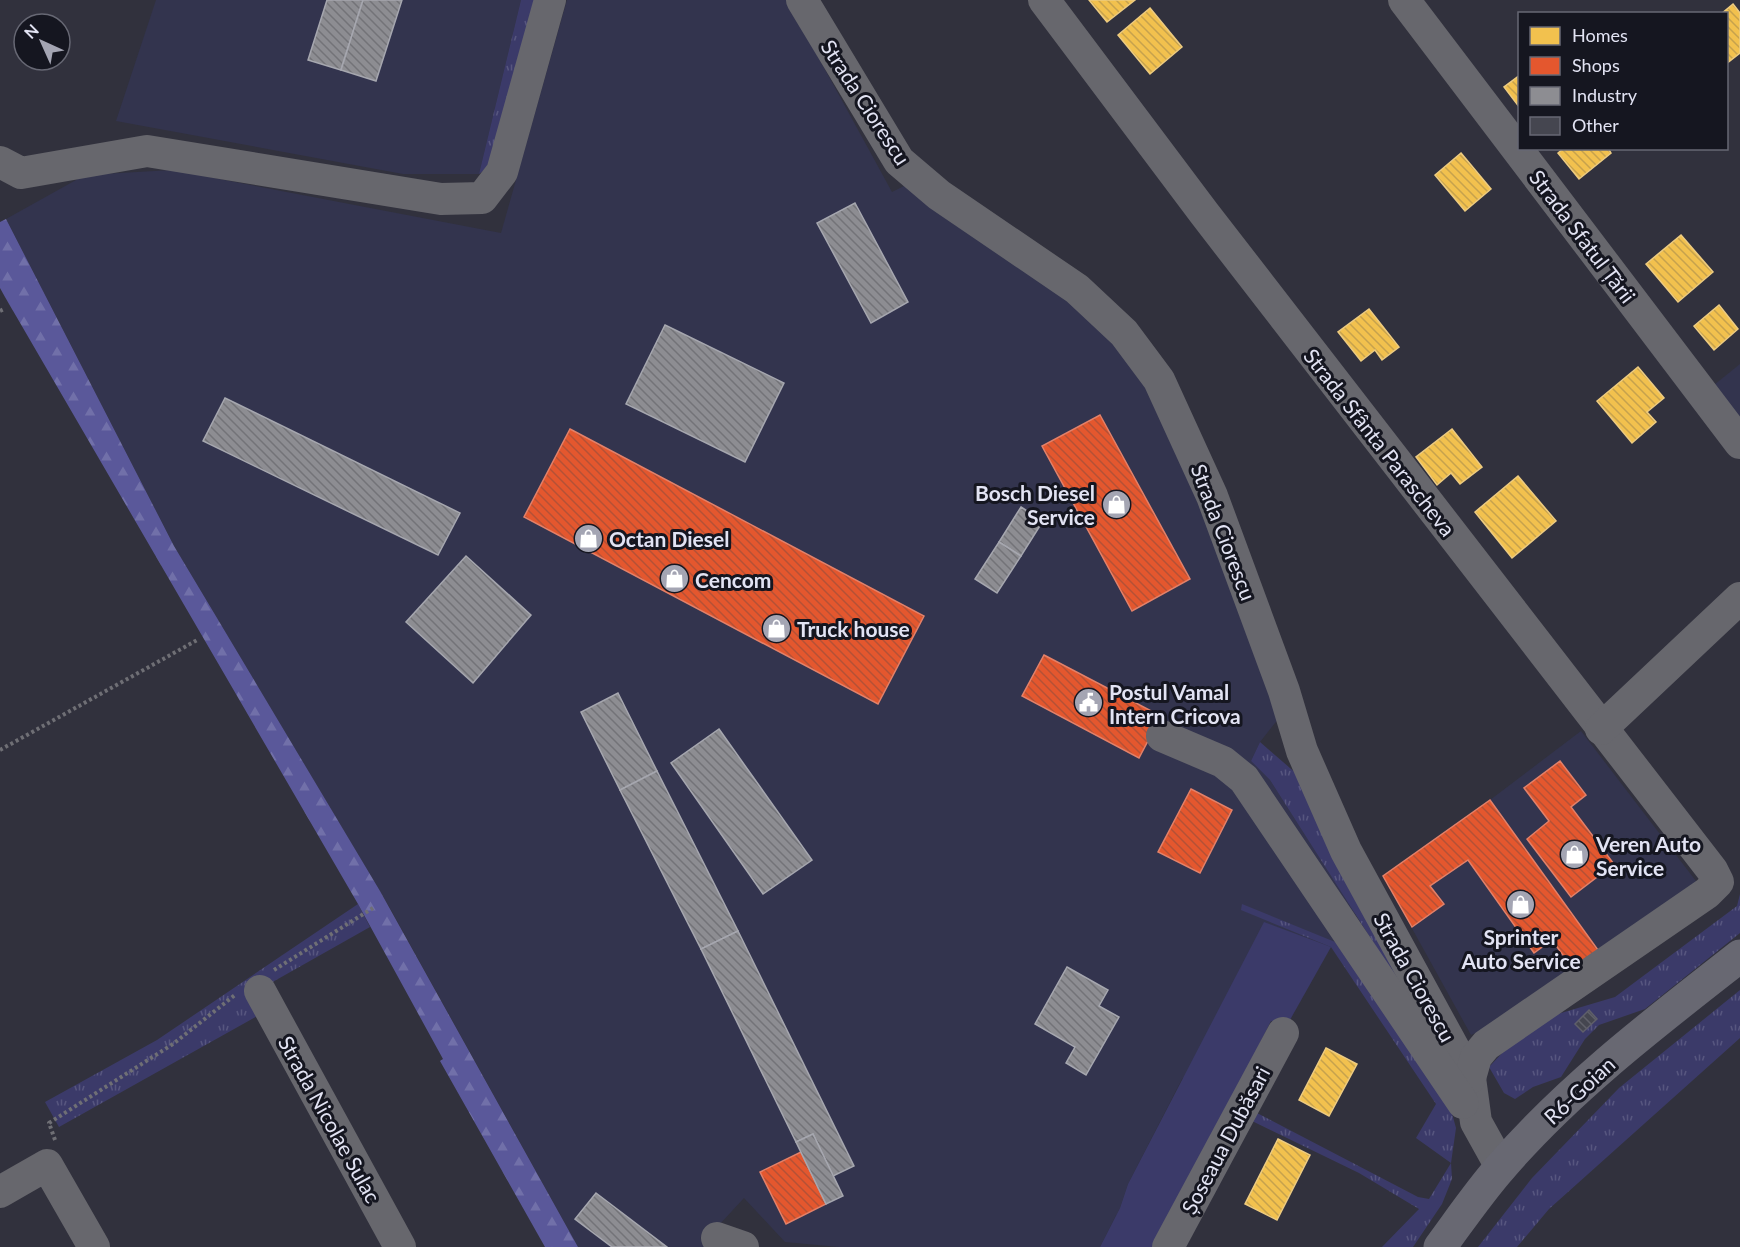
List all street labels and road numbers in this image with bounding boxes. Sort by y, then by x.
street label: Strada Ciorescu [816,35,916,169]
street label: Strada Sfatul Țării [1525,165,1641,307]
street label: Strada Sfânta Parascheva [1299,343,1461,541]
street label: Strada Ciorescu [1187,460,1261,604]
street label: Strada Ciorescu [1369,908,1461,1046]
street label: Strada Nicolae Sulac [274,1031,386,1207]
street label: R6-Goian [1538,1051,1620,1129]
street label: Șoseaua Dubăsari [1176,1062,1274,1218]

